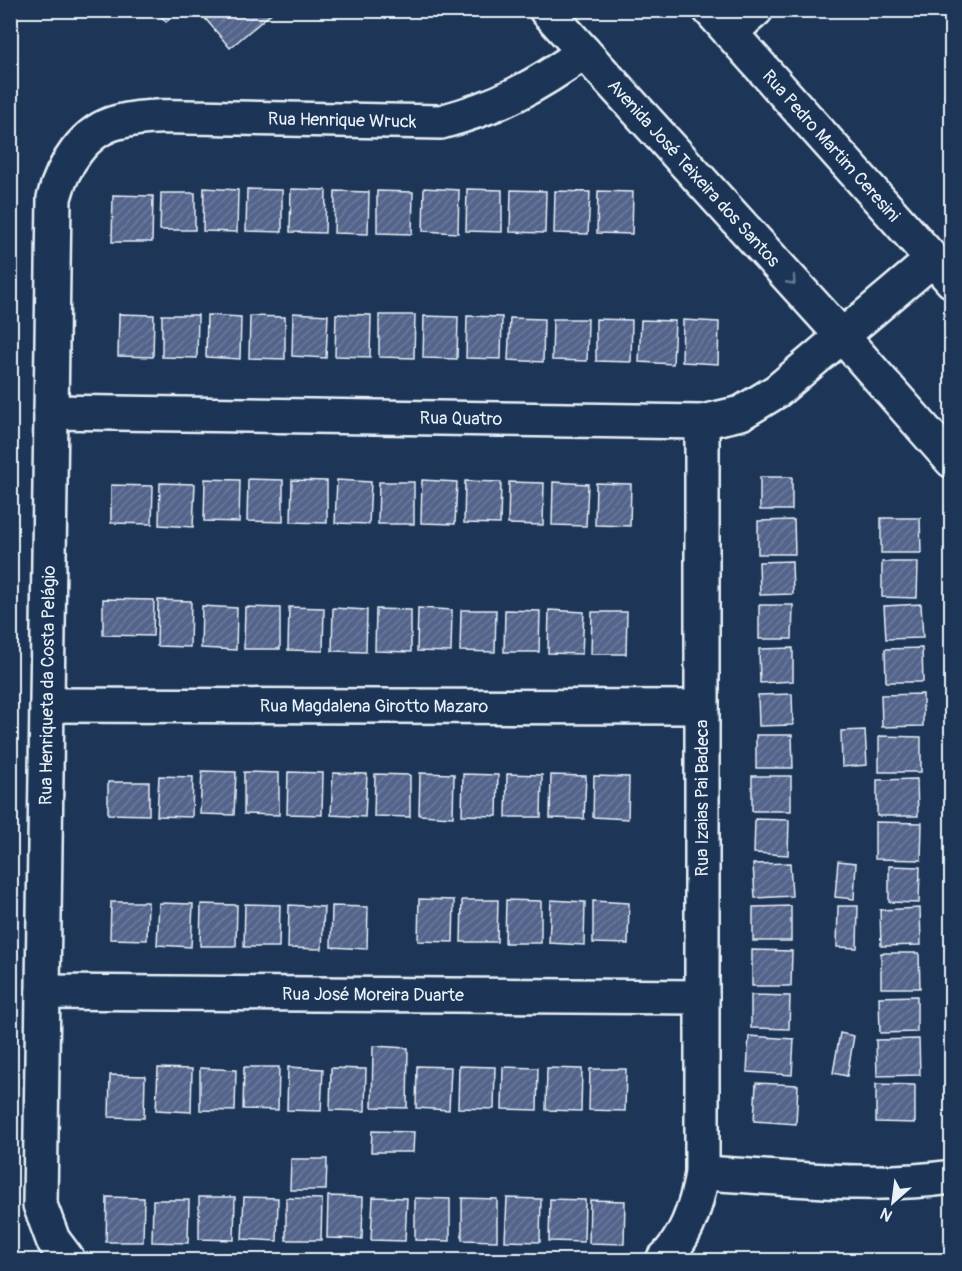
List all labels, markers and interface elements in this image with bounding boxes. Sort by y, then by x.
street label: Rua Pedro Martim Ceresini [757,65,905,227]
street label: Avenida José Teixeira dos Santos [602,74,785,272]
street label: Rua Henrique Wruck [268,108,417,134]
one-way arrow [785,275,796,285]
street label: Rua Quatro [419,407,503,431]
street label: Rua Henriqueta da Costa Pelágio [35,565,61,805]
street label: Rua Magdalena Girotto Mazaro [260,695,489,718]
street label: Rua Izaias Pai Badeca [691,720,714,876]
street label: Rua José Moreira Duarte [282,983,464,1007]
north arrow [863,1172,923,1232]
text: N [877,1203,896,1226]

